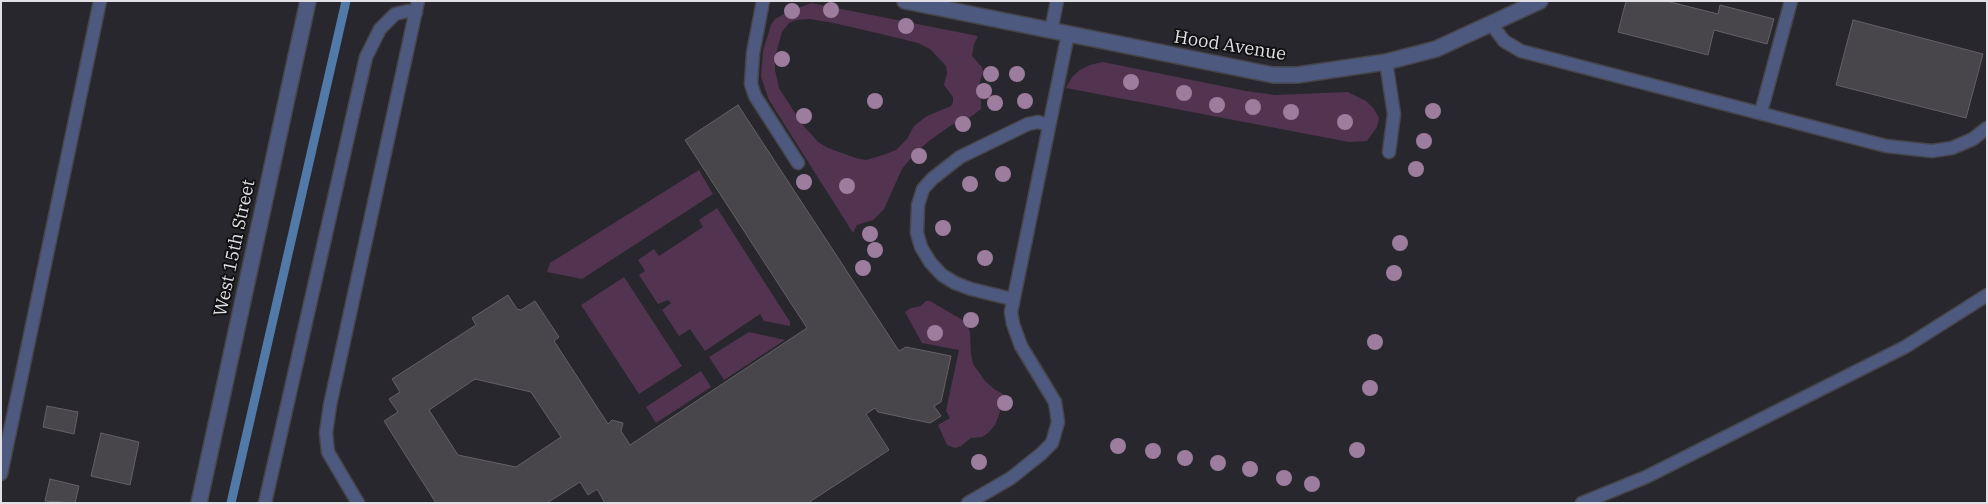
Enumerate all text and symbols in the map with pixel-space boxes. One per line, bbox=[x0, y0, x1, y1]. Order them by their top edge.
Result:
street label: Hood Avenue bbox=[1172, 26, 1288, 66]
street label: West 15th Street bbox=[210, 178, 260, 318]

